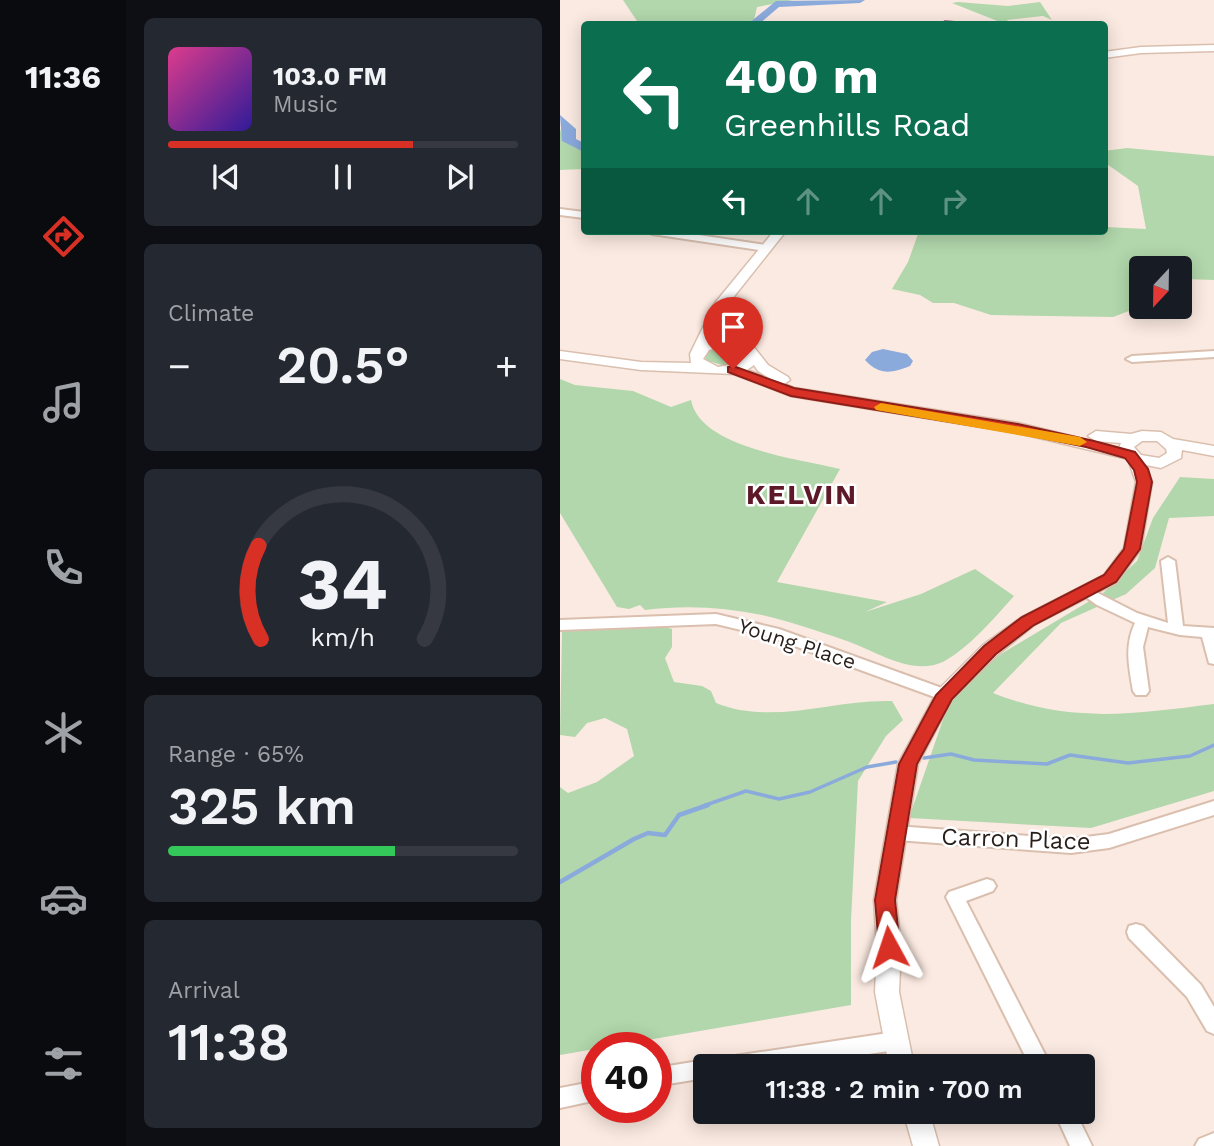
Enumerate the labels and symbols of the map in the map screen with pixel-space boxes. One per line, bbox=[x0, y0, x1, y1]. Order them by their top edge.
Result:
north arrow bbox=[1129, 256, 1192, 318]
pin bbox=[703, 297, 763, 369]
district label: KELVIN bbox=[746, 478, 858, 511]
street label: Young Place bbox=[735, 613, 859, 674]
street label: Carron Place bbox=[941, 822, 1091, 856]
position arrow bbox=[852, 910, 926, 984]
speed limit sign: 40 bbox=[581, 1032, 672, 1123]

